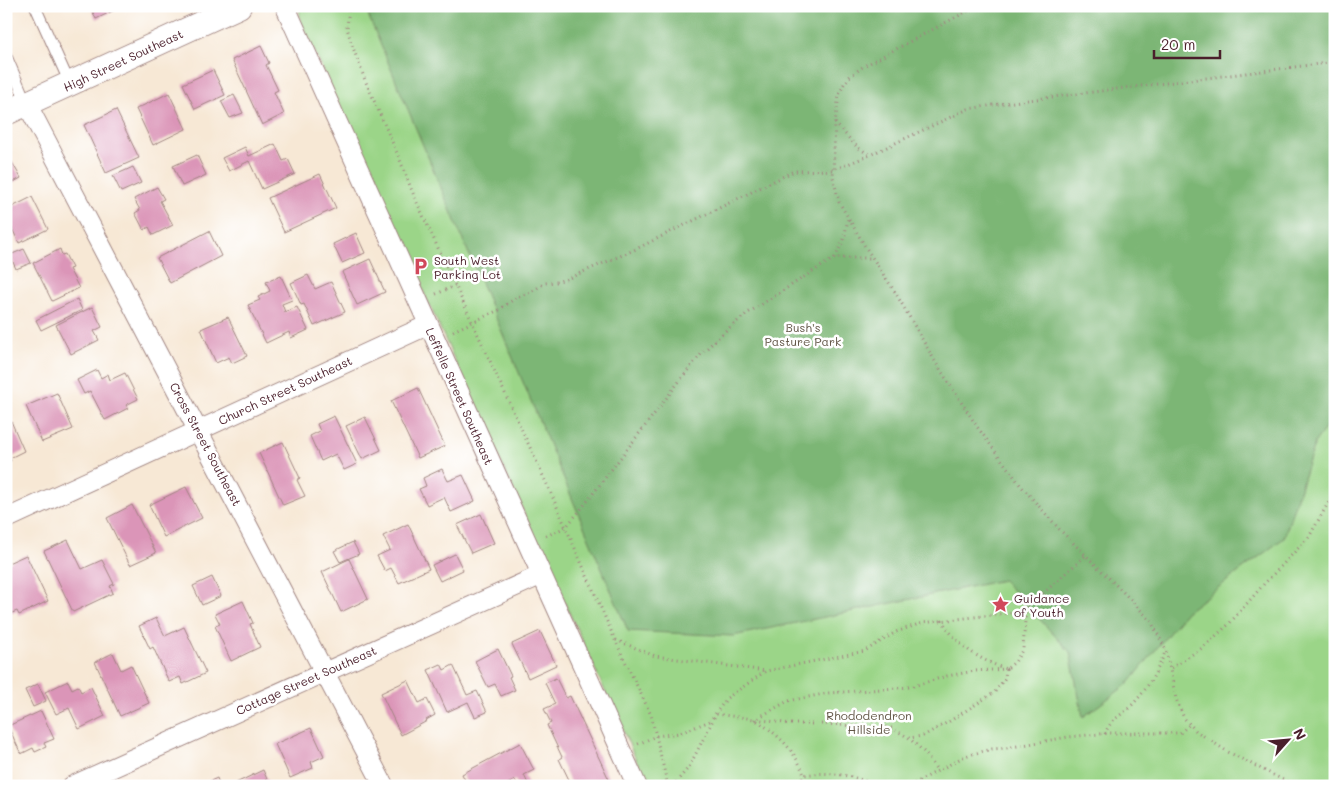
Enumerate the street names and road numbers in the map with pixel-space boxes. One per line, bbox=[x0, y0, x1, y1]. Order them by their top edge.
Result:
street label: High Street Southeast bbox=[61, 25, 185, 95]
street label: Leffelle Street Southeast bbox=[423, 325, 497, 467]
street label: Church Street Southeast bbox=[215, 352, 355, 428]
street label: Cross Street Southeast bbox=[167, 379, 245, 509]
street label: Cottage Street Southeast bbox=[233, 642, 379, 718]

